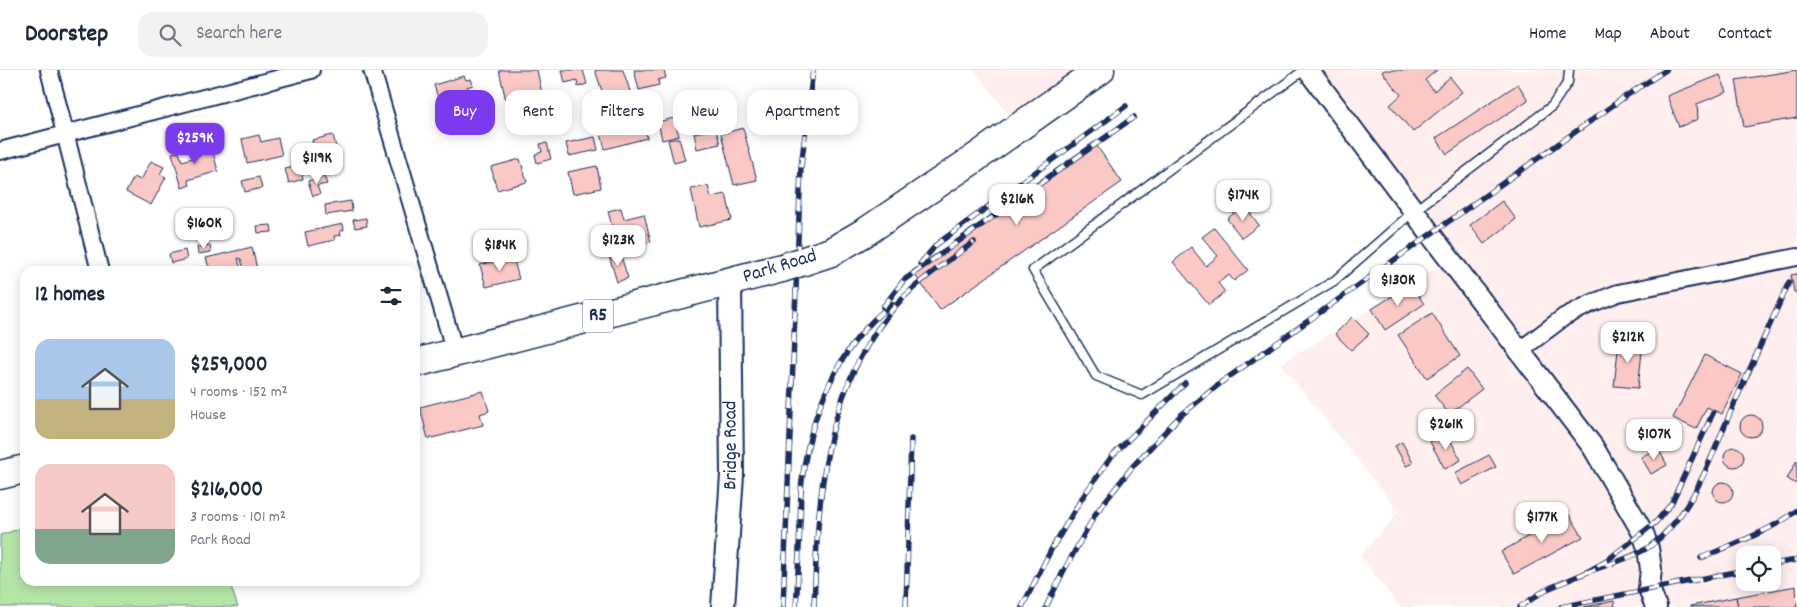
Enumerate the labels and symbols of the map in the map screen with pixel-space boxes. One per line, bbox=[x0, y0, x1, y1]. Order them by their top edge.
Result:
pin: $259K bbox=[160, 122, 230, 165]
pin: $119K bbox=[282, 142, 352, 185]
pin: $174K bbox=[1208, 180, 1278, 222]
pin: $216K bbox=[982, 184, 1052, 226]
pin: $160K bbox=[169, 208, 239, 250]
pin: $123K bbox=[583, 224, 653, 267]
pin: $184K bbox=[465, 230, 535, 272]
street label: Park Road bbox=[740, 242, 820, 292]
pin: $130K bbox=[1363, 264, 1433, 307]
road number: R5 bbox=[583, 300, 613, 332]
pin: $212K bbox=[1593, 322, 1663, 364]
street label: Bridge Road bbox=[717, 400, 746, 491]
pin: $261K bbox=[1411, 408, 1481, 451]
pin: $107K bbox=[1619, 418, 1689, 461]
pin: $177K bbox=[1507, 502, 1577, 544]

